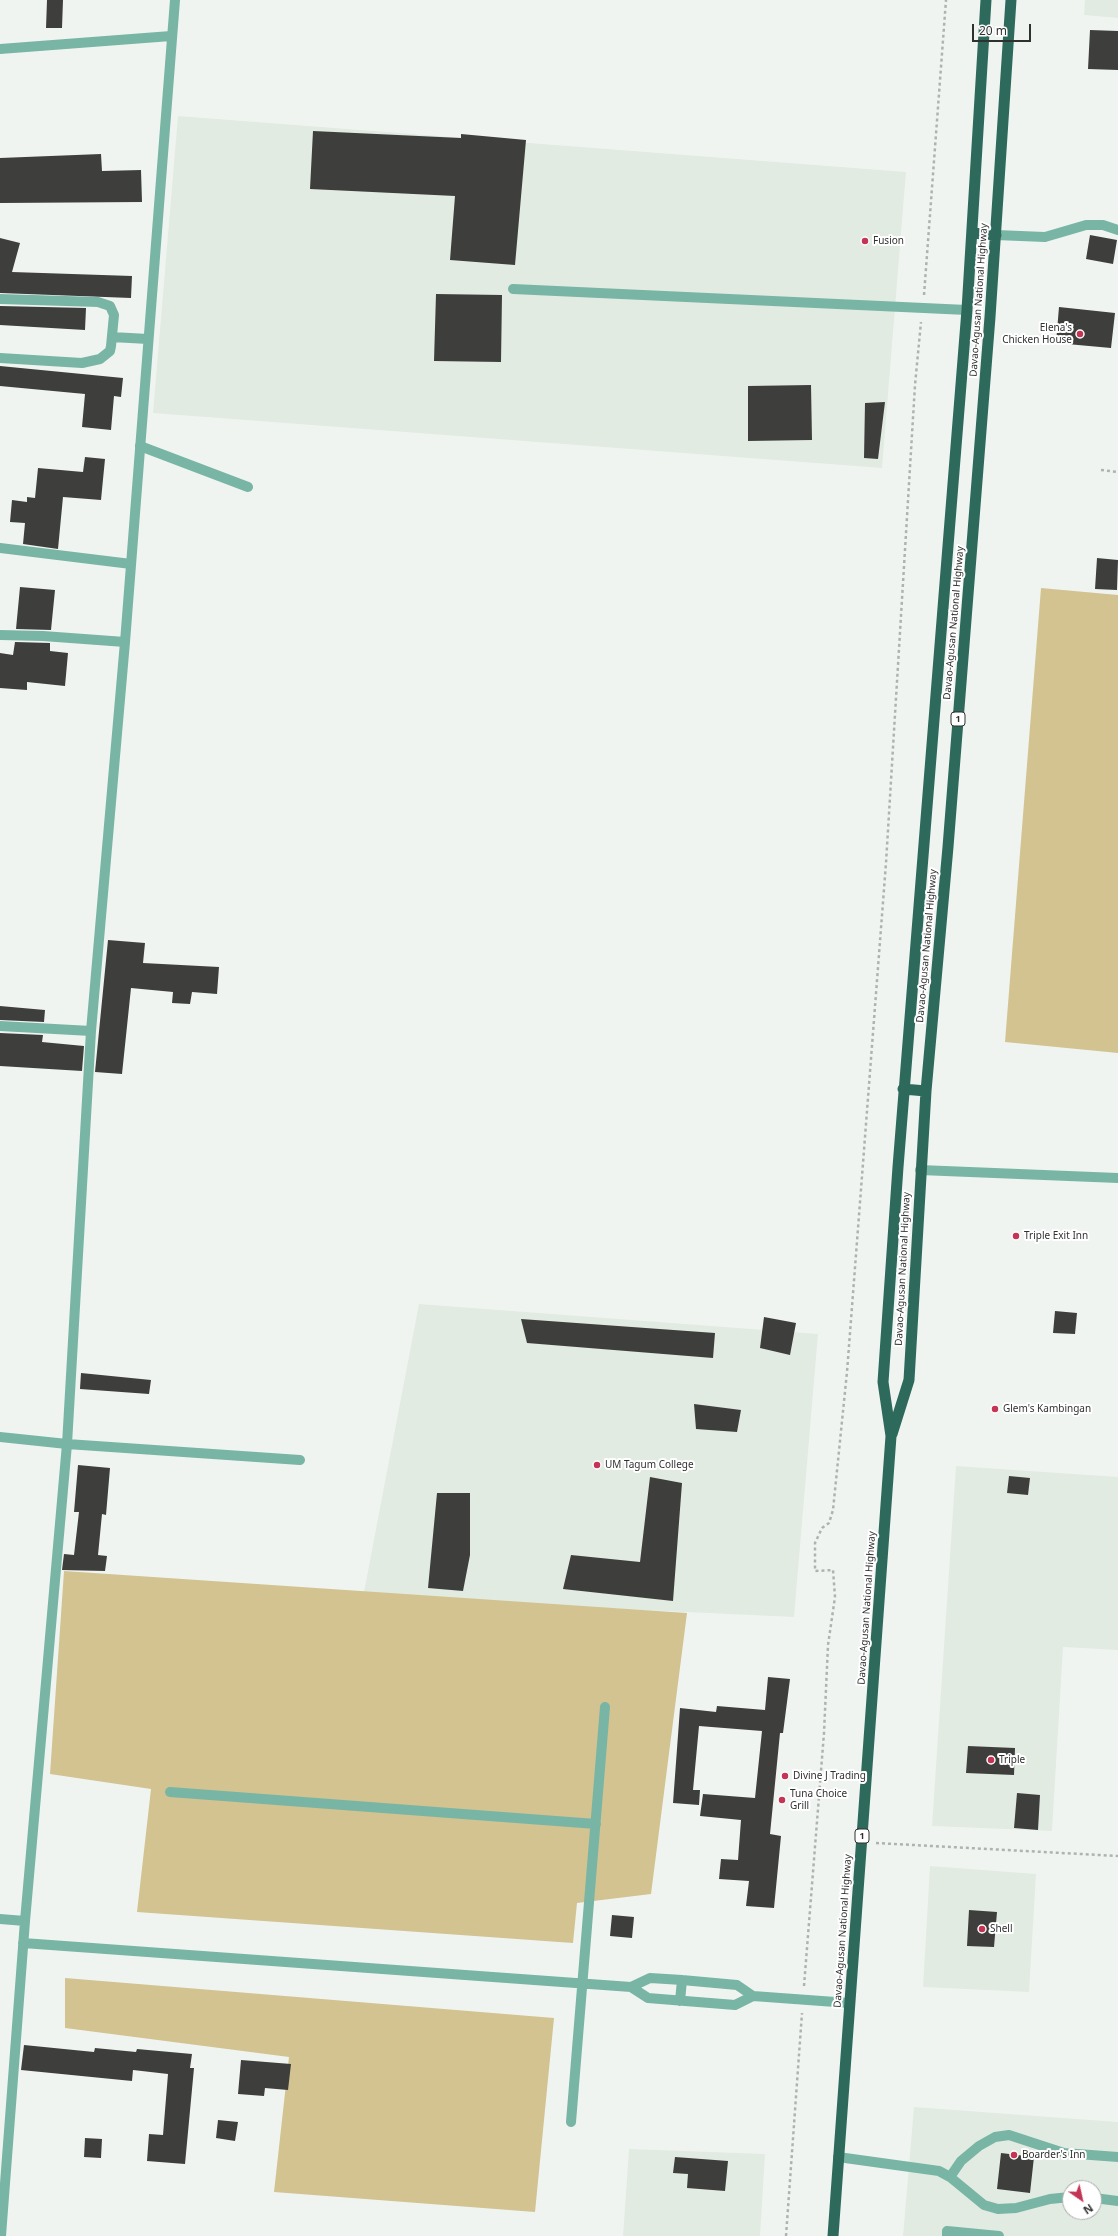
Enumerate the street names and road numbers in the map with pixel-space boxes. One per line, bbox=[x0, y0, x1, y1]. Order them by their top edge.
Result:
street label: Davao-Agusan National Highway bbox=[968, 223, 990, 377]
street label: Davao-Agusan National Highway bbox=[941, 546, 967, 700]
road number: 1 bbox=[951, 712, 965, 726]
street label: Davao-Agusan National Highway bbox=[914, 869, 940, 1023]
street label: Davao-Agusan National Highway bbox=[893, 1192, 913, 1346]
street label: Davao-Agusan National Highway bbox=[856, 1531, 878, 1685]
road number: 1 bbox=[855, 1829, 869, 1843]
street label: Davao-Agusan National Highway bbox=[832, 1854, 854, 2008]

